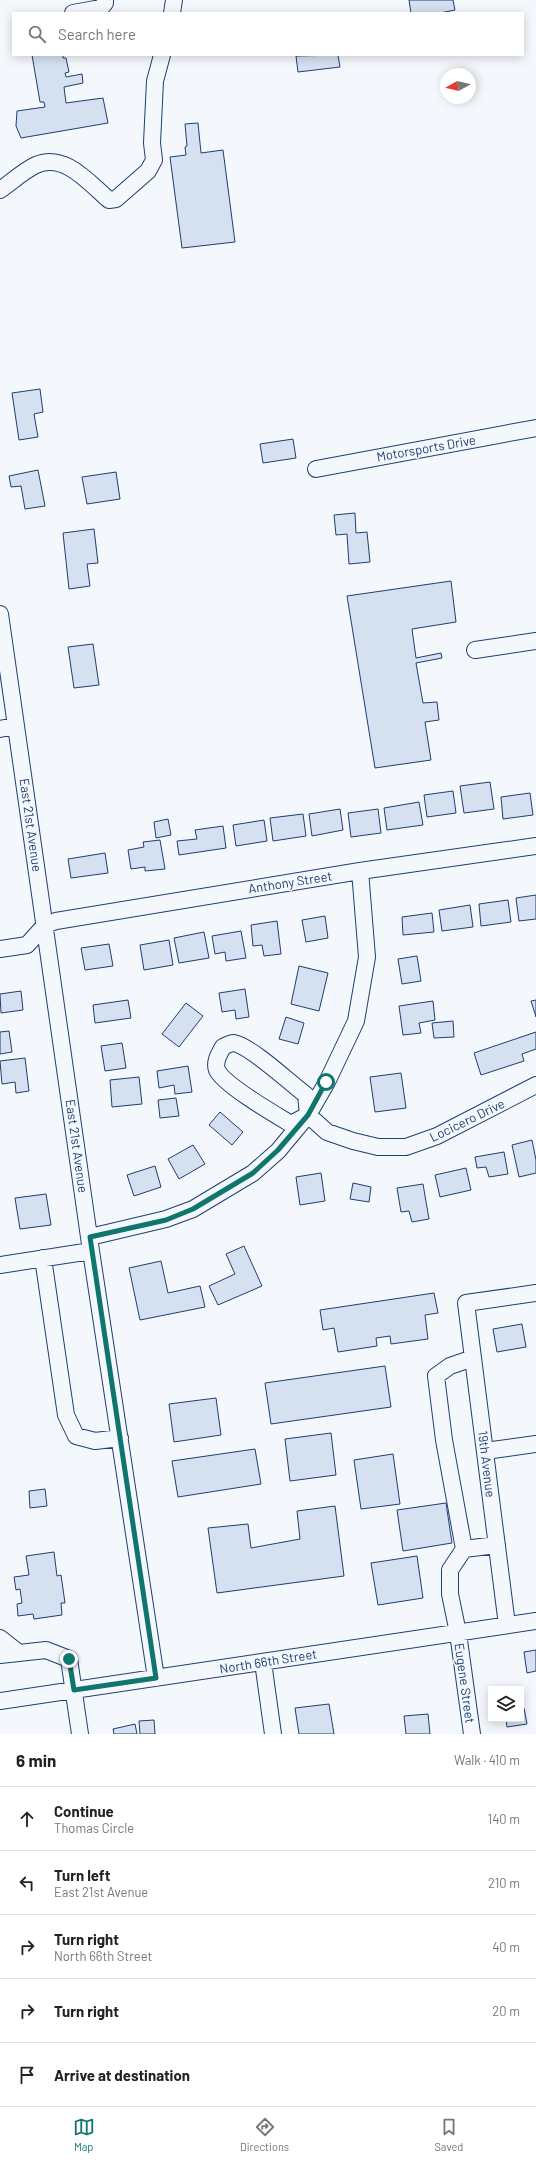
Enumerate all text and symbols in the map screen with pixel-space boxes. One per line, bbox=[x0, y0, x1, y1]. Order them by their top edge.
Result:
search box bbox=[12, 12, 524, 56]
icon: search bbox=[26, 23, 48, 45]
text: Search here bbox=[58, 25, 136, 43]
north arrow bbox=[440, 68, 476, 104]
street label: Motorsports Drive bbox=[375, 431, 477, 465]
street label: East 21st Avenue bbox=[17, 777, 45, 873]
street label: Anthony Street bbox=[247, 867, 333, 897]
route start bbox=[317, 1073, 335, 1091]
street label: Locicero Drive bbox=[427, 1095, 507, 1145]
street label: East 21st Avenue bbox=[63, 1098, 91, 1194]
street label: 19th Avenue bbox=[475, 1430, 499, 1498]
street label: Eugene Street bbox=[451, 1642, 479, 1724]
street label: North 66th Street bbox=[218, 1645, 318, 1677]
route end bbox=[60, 1650, 78, 1668]
map controls bbox=[488, 1686, 524, 1722]
button: layers bbox=[488, 1686, 524, 1722]
text: 6 min bbox=[16, 1750, 56, 1770]
text: Walk · 410 m bbox=[454, 1752, 520, 1768]
text: Continue bbox=[54, 1802, 114, 1820]
icon: ahead bbox=[16, 1808, 38, 1830]
text: 140 m bbox=[488, 1811, 520, 1827]
text: Thomas Circle bbox=[54, 1820, 134, 1836]
text: Turn left bbox=[54, 1866, 110, 1884]
icon: left bbox=[16, 1872, 38, 1894]
text: 210 m bbox=[488, 1875, 520, 1891]
text: East 21st Avenue bbox=[54, 1884, 148, 1900]
text: Turn right bbox=[54, 1930, 119, 1948]
icon: right bbox=[16, 1936, 38, 1958]
text: 40 m bbox=[492, 1939, 520, 1955]
text: North 66th Street bbox=[54, 1948, 152, 1964]
icon: right bbox=[16, 2000, 38, 2022]
text: Turn right bbox=[54, 2002, 119, 2020]
text: 20 m bbox=[492, 2003, 520, 2019]
icon: arrive bbox=[16, 2064, 38, 2086]
text: Arrive at destination bbox=[54, 2066, 190, 2084]
tab: Map bbox=[73, 2116, 95, 2153]
tab: Directions bbox=[240, 2116, 289, 2153]
tab: Saved bbox=[434, 2116, 463, 2153]

